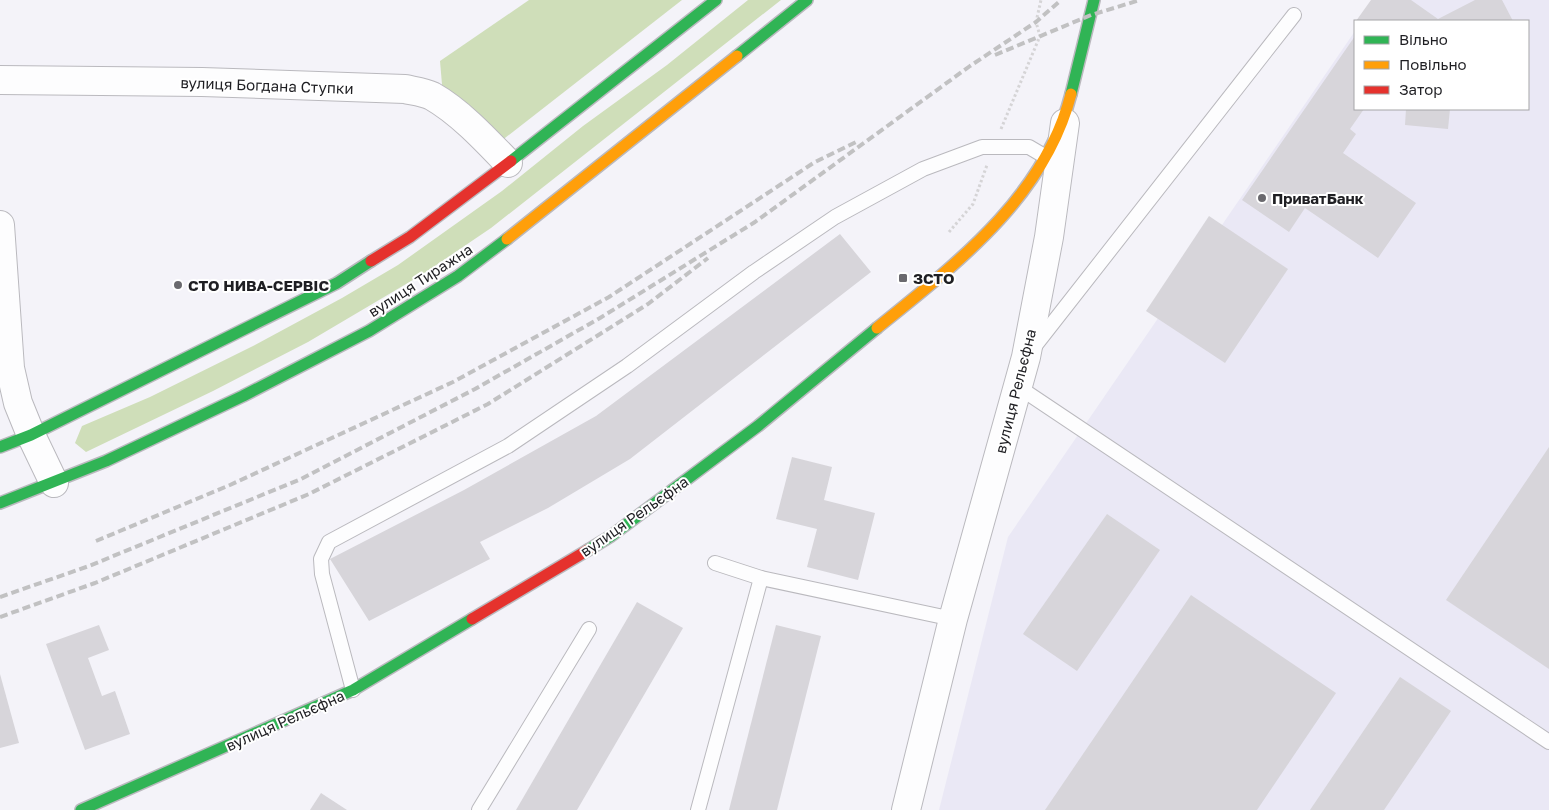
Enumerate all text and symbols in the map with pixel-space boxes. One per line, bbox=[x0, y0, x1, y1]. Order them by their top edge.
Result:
legend bbox=[1354, 20, 1529, 110]
text: Вільно bbox=[1399, 30, 1448, 48]
text: Повільно bbox=[1399, 55, 1467, 73]
street label: вулиця Богдана Ступки bbox=[180, 73, 354, 97]
text: Затор bbox=[1399, 80, 1442, 98]
place label: ПриватБанк bbox=[1272, 189, 1364, 207]
marker: ПриватБанк bbox=[1256, 192, 1268, 204]
street label: вулиця Тиражна bbox=[365, 240, 475, 320]
place label: ЗСТО bbox=[913, 269, 955, 287]
marker: ЗСТО bbox=[897, 272, 909, 284]
place label: СТО НИВА-СЕРВІС bbox=[188, 276, 329, 294]
marker: СТО НИВА-СЕРВІС bbox=[172, 279, 184, 291]
street label: вулиця Рельєфна bbox=[991, 327, 1039, 455]
street label: вулиця Рельєфна bbox=[576, 472, 692, 560]
street label: вулиця Рельєфна bbox=[223, 686, 347, 754]

